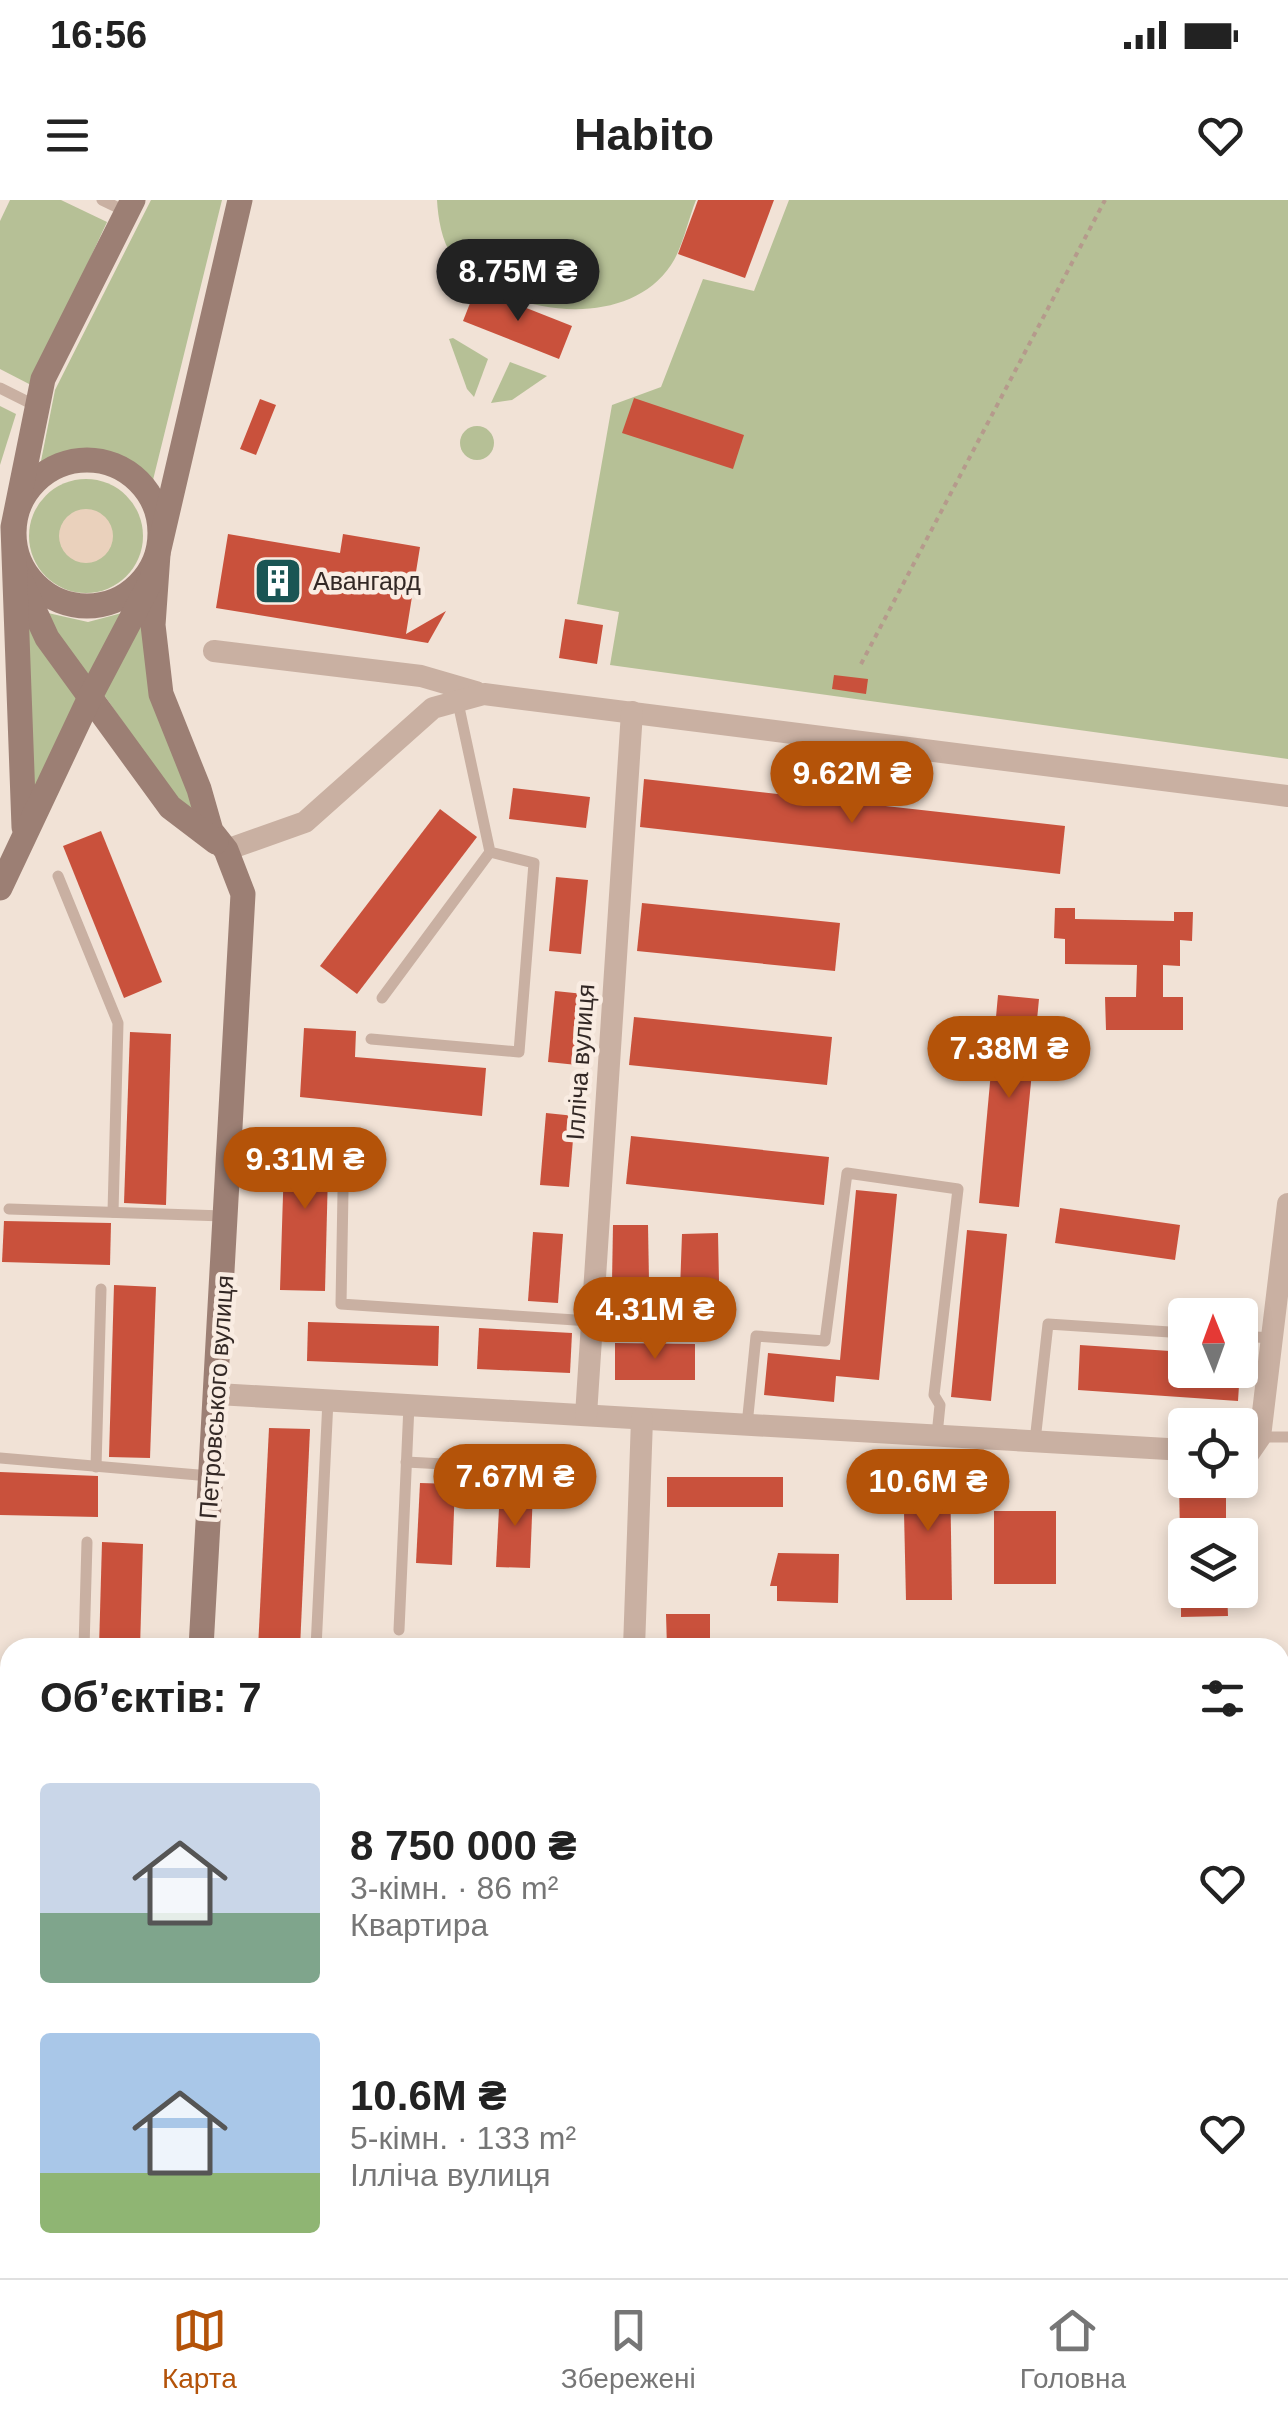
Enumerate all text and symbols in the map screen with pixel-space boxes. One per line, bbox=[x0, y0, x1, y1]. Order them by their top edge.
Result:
text: 16:56 bbox=[50, 14, 147, 56]
icon: menu bbox=[40, 108, 95, 163]
icon: heart bbox=[1193, 108, 1248, 163]
text: Habito bbox=[574, 109, 714, 160]
pin: 8.75M ₴ bbox=[426, 239, 610, 324]
text: 8.75M ₴ bbox=[458, 253, 578, 289]
building icon: Авангард bbox=[252, 555, 304, 607]
place label: Авангард bbox=[313, 567, 421, 595]
pin: 9.62M ₴ bbox=[760, 741, 944, 826]
text: 9.62M ₴ bbox=[792, 755, 912, 791]
street label: Ілліча вулиця bbox=[561, 983, 599, 1141]
pin: 7.38M ₴ bbox=[917, 1016, 1101, 1101]
text: 7.38M ₴ bbox=[949, 1030, 1069, 1066]
pin: 9.31M ₴ bbox=[213, 1127, 397, 1212]
text: 9.31M ₴ bbox=[245, 1141, 365, 1177]
street label: Петровського вулиця bbox=[194, 1274, 238, 1520]
pin: 4.31M ₴ bbox=[563, 1277, 747, 1362]
text: 4.31M ₴ bbox=[595, 1291, 715, 1327]
north arrow bbox=[1168, 1298, 1258, 1388]
map controls bbox=[1168, 1298, 1258, 1608]
button: locate bbox=[1168, 1408, 1258, 1498]
pin: 7.67M ₴ bbox=[423, 1444, 607, 1529]
pin: 10.6M ₴ bbox=[836, 1449, 1020, 1534]
text: 7.67M ₴ bbox=[455, 1458, 575, 1494]
text: 10.6M ₴ bbox=[868, 1463, 988, 1499]
button: layers bbox=[1168, 1518, 1258, 1608]
icon: filters bbox=[1195, 1671, 1250, 1726]
text: Об’єктів: 7 bbox=[40, 1674, 262, 1721]
text: 8 750 000 ₴ bbox=[350, 1822, 577, 1869]
icon: home bbox=[120, 1823, 240, 1943]
icon: heart bbox=[1195, 1856, 1250, 1911]
text: 3-кімн. · 86 m² bbox=[350, 1870, 558, 1906]
text: Квартира bbox=[350, 1907, 488, 1943]
text: 10.6M ₴ bbox=[350, 2072, 506, 2119]
icon: home bbox=[120, 2073, 240, 2193]
icon: heart bbox=[1195, 2106, 1250, 2161]
text: 5-кімн. · 133 m² bbox=[350, 2120, 576, 2156]
text: Ілліча вулиця bbox=[350, 2157, 551, 2193]
tab: Карта bbox=[162, 2303, 237, 2395]
tab: Збережені bbox=[561, 2303, 696, 2395]
tab: Головна bbox=[1020, 2303, 1126, 2395]

